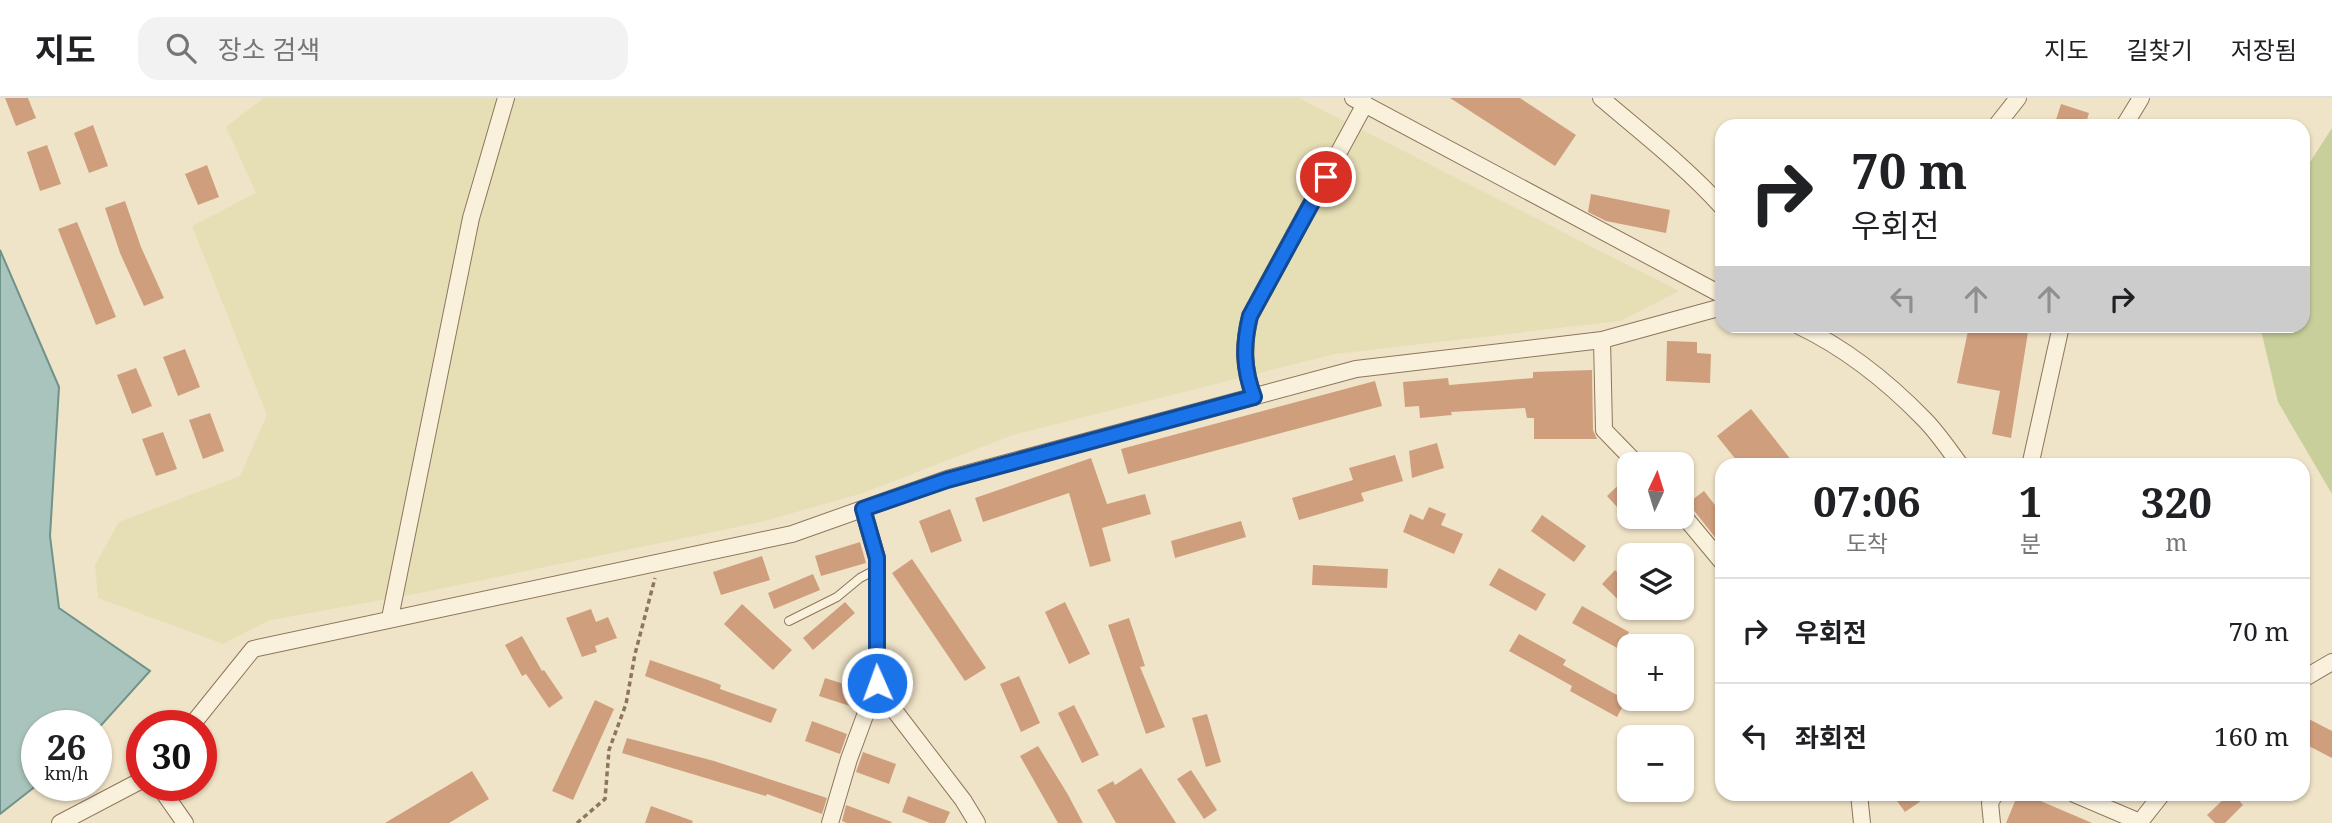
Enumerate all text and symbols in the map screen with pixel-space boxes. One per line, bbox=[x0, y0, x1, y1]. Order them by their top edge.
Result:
search box bbox=[138, 17, 628, 80]
text: 지도 bbox=[35, 27, 96, 72]
icon: search bbox=[162, 29, 200, 67]
text: 장소 검색 bbox=[218, 31, 320, 67]
text: 지도 bbox=[2044, 33, 2089, 66]
text: 길찾기 bbox=[2127, 33, 2193, 66]
text: 저장됨 bbox=[2231, 33, 2297, 66]
text: 70 m bbox=[1851, 137, 1967, 203]
pin bbox=[1296, 147, 1356, 207]
icon: right bbox=[1736, 147, 1827, 238]
icon: arrive bbox=[1307, 158, 1345, 196]
text: 우회전 bbox=[1851, 203, 1939, 246]
icon: left bbox=[1884, 280, 1922, 318]
icon: ahead bbox=[1957, 280, 1995, 318]
icon: ahead bbox=[2030, 280, 2068, 318]
icon: right bbox=[2103, 280, 2141, 318]
north arrow bbox=[1617, 452, 1694, 528]
map controls bbox=[1617, 452, 1694, 802]
text: 07:06 bbox=[1813, 472, 1921, 529]
text: 1 bbox=[2019, 472, 2043, 529]
text: 320 bbox=[2141, 473, 2212, 530]
text: m bbox=[2165, 526, 2187, 558]
text: 도착 bbox=[1846, 527, 1888, 559]
text: 분 bbox=[2020, 527, 2041, 559]
button: layers bbox=[1617, 543, 1694, 620]
icon: right bbox=[1736, 612, 1774, 650]
text: 70 m bbox=[2229, 613, 2289, 649]
text: 우회전 bbox=[1795, 614, 1867, 650]
button: + bbox=[1617, 634, 1694, 711]
position arrow bbox=[840, 646, 914, 720]
speed limit sign: 30 bbox=[126, 710, 217, 801]
icon: left bbox=[1736, 717, 1774, 755]
text: 160 m bbox=[2214, 718, 2289, 754]
text: 좌회전 bbox=[1795, 719, 1867, 755]
text: 26 bbox=[47, 723, 86, 770]
button: − bbox=[1617, 725, 1694, 802]
text: km/h bbox=[44, 761, 89, 785]

